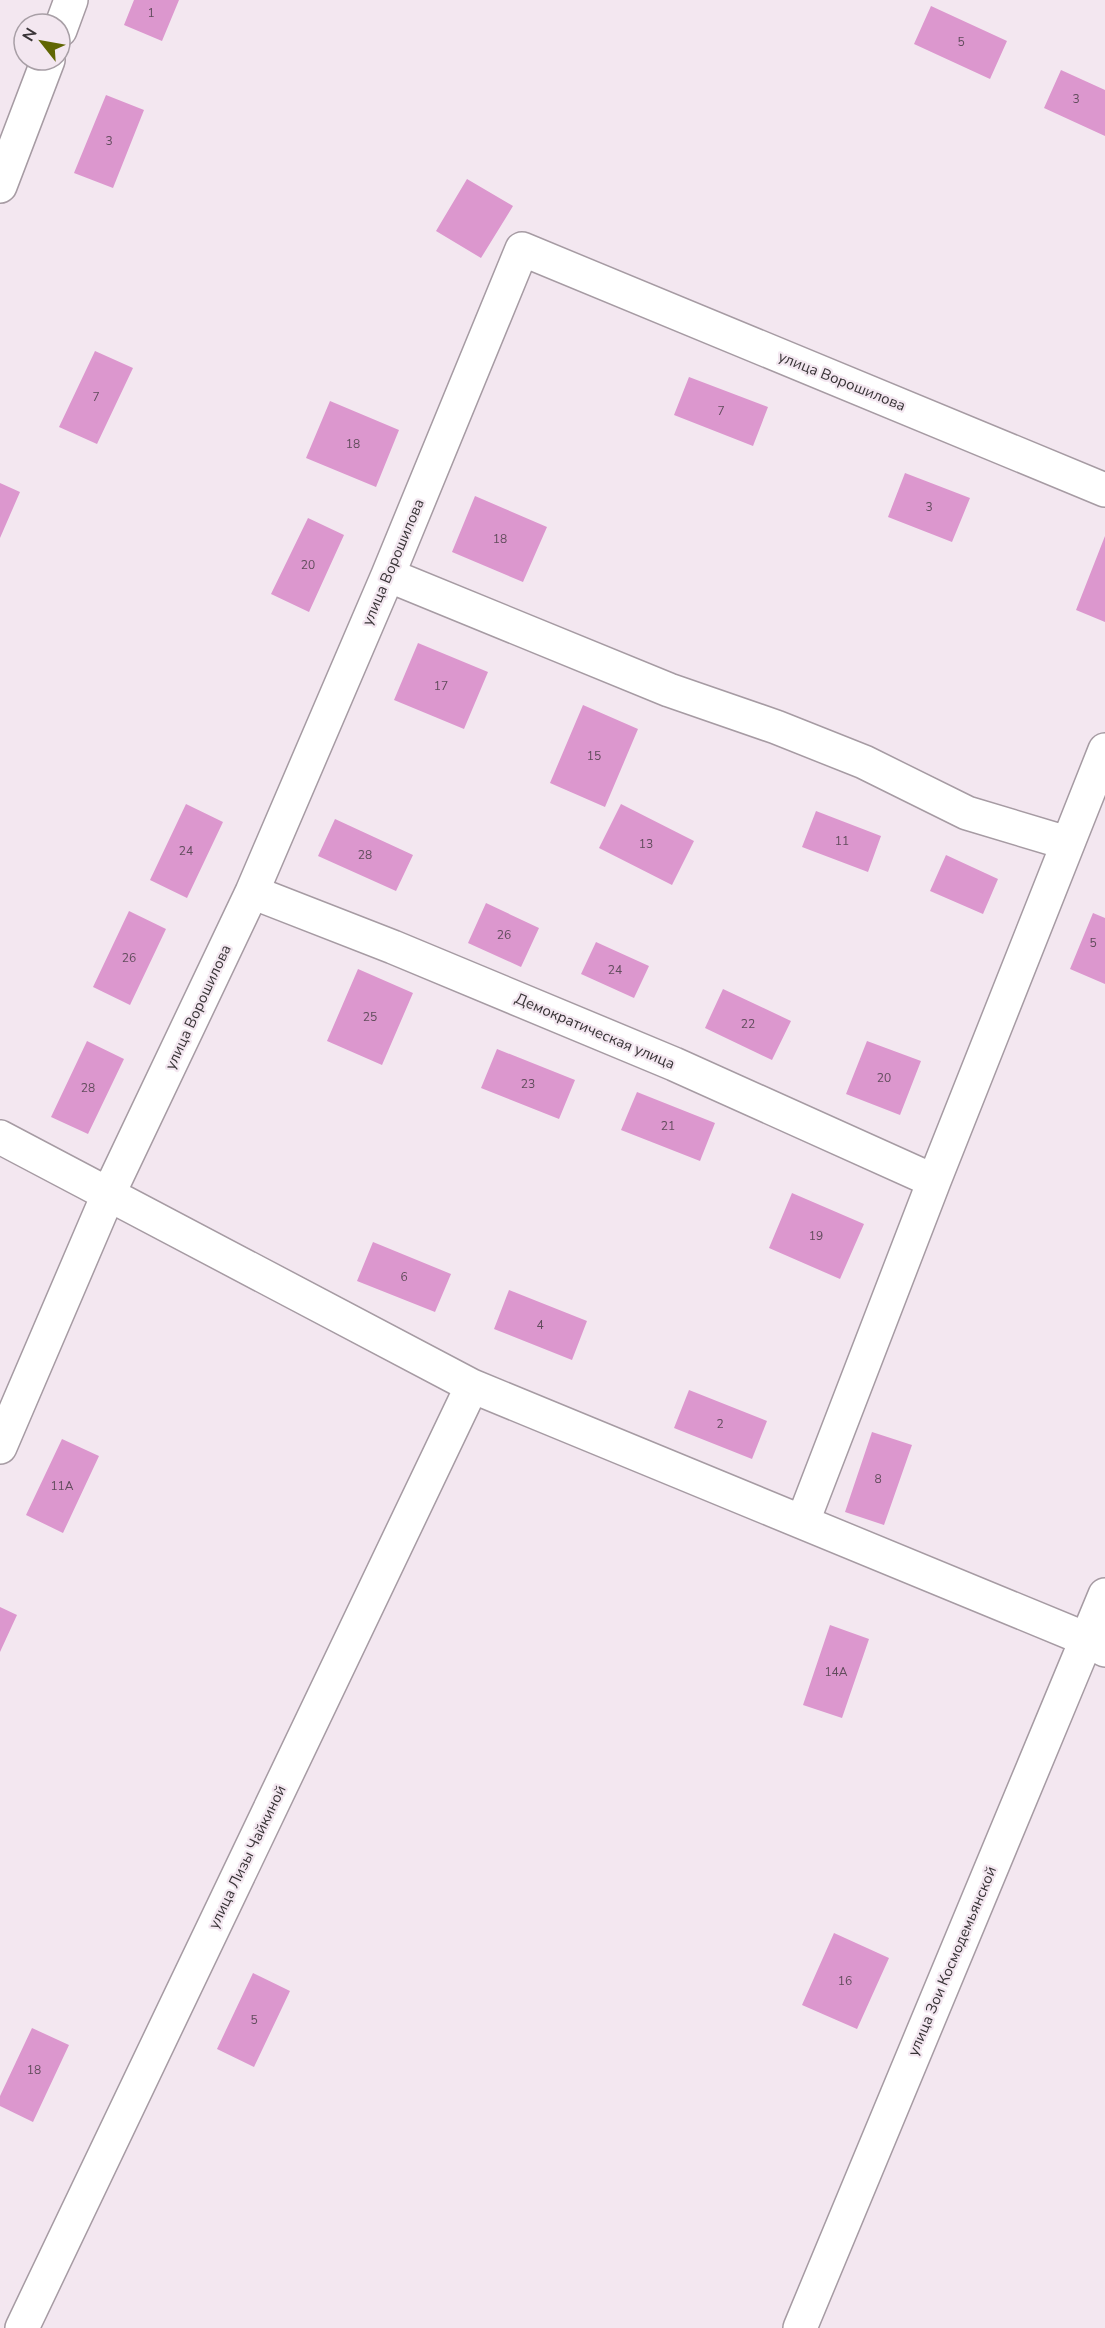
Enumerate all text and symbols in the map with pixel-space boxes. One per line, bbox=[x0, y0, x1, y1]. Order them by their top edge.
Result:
house number: 1 bbox=[147, 5, 155, 21]
north arrow bbox=[12, 12, 72, 72]
text: N bbox=[17, 24, 43, 46]
house number: 5 bbox=[957, 34, 965, 50]
house number: 3 bbox=[1072, 91, 1080, 107]
house number: 3 bbox=[105, 133, 113, 149]
street label: улица Ворошилова bbox=[775, 346, 909, 416]
house number: 7 bbox=[92, 389, 100, 405]
house number: 7 bbox=[717, 403, 725, 419]
house number: 18 bbox=[346, 436, 360, 452]
street label: улица Ворошилова bbox=[357, 496, 429, 628]
house number: 3 bbox=[925, 499, 933, 515]
house number: 18 bbox=[493, 531, 507, 547]
house number: 20 bbox=[301, 557, 315, 573]
house number: 17 bbox=[434, 678, 448, 694]
house number: 15 bbox=[587, 748, 601, 764]
house number: 11 bbox=[835, 833, 849, 849]
house number: 13 bbox=[639, 836, 653, 852]
house number: 24 bbox=[179, 843, 193, 859]
house number: 28 bbox=[358, 847, 372, 863]
house number: 26 bbox=[497, 927, 511, 943]
house number: 5 bbox=[1089, 935, 1097, 951]
street label: улица Ворошилова bbox=[160, 941, 236, 1073]
house number: 26 bbox=[122, 950, 136, 966]
house number: 24 bbox=[608, 962, 622, 978]
street label: Демократическая улица bbox=[512, 988, 678, 1074]
house number: 25 bbox=[363, 1009, 377, 1025]
house number: 22 bbox=[741, 1016, 755, 1032]
house number: 20 bbox=[877, 1070, 891, 1086]
house number: 23 bbox=[521, 1076, 535, 1092]
house number: 28 bbox=[81, 1080, 95, 1096]
house number: 21 bbox=[661, 1118, 675, 1134]
house number: 19 bbox=[809, 1228, 823, 1244]
house number: 6 bbox=[400, 1269, 408, 1285]
house number: 4 bbox=[536, 1317, 544, 1333]
house number: 2 bbox=[716, 1416, 724, 1432]
house number: 8 bbox=[874, 1471, 882, 1487]
house number: 11А bbox=[50, 1478, 74, 1494]
house number: 14А bbox=[824, 1664, 848, 1680]
street label: улица Лизы Чайкиной bbox=[203, 1782, 291, 1932]
street label: улица Зои Космодемьянской bbox=[903, 1863, 1001, 2059]
house number: 16 bbox=[838, 1973, 852, 1989]
house number: 5 bbox=[250, 2012, 258, 2028]
house number: 18 bbox=[27, 2062, 41, 2078]

